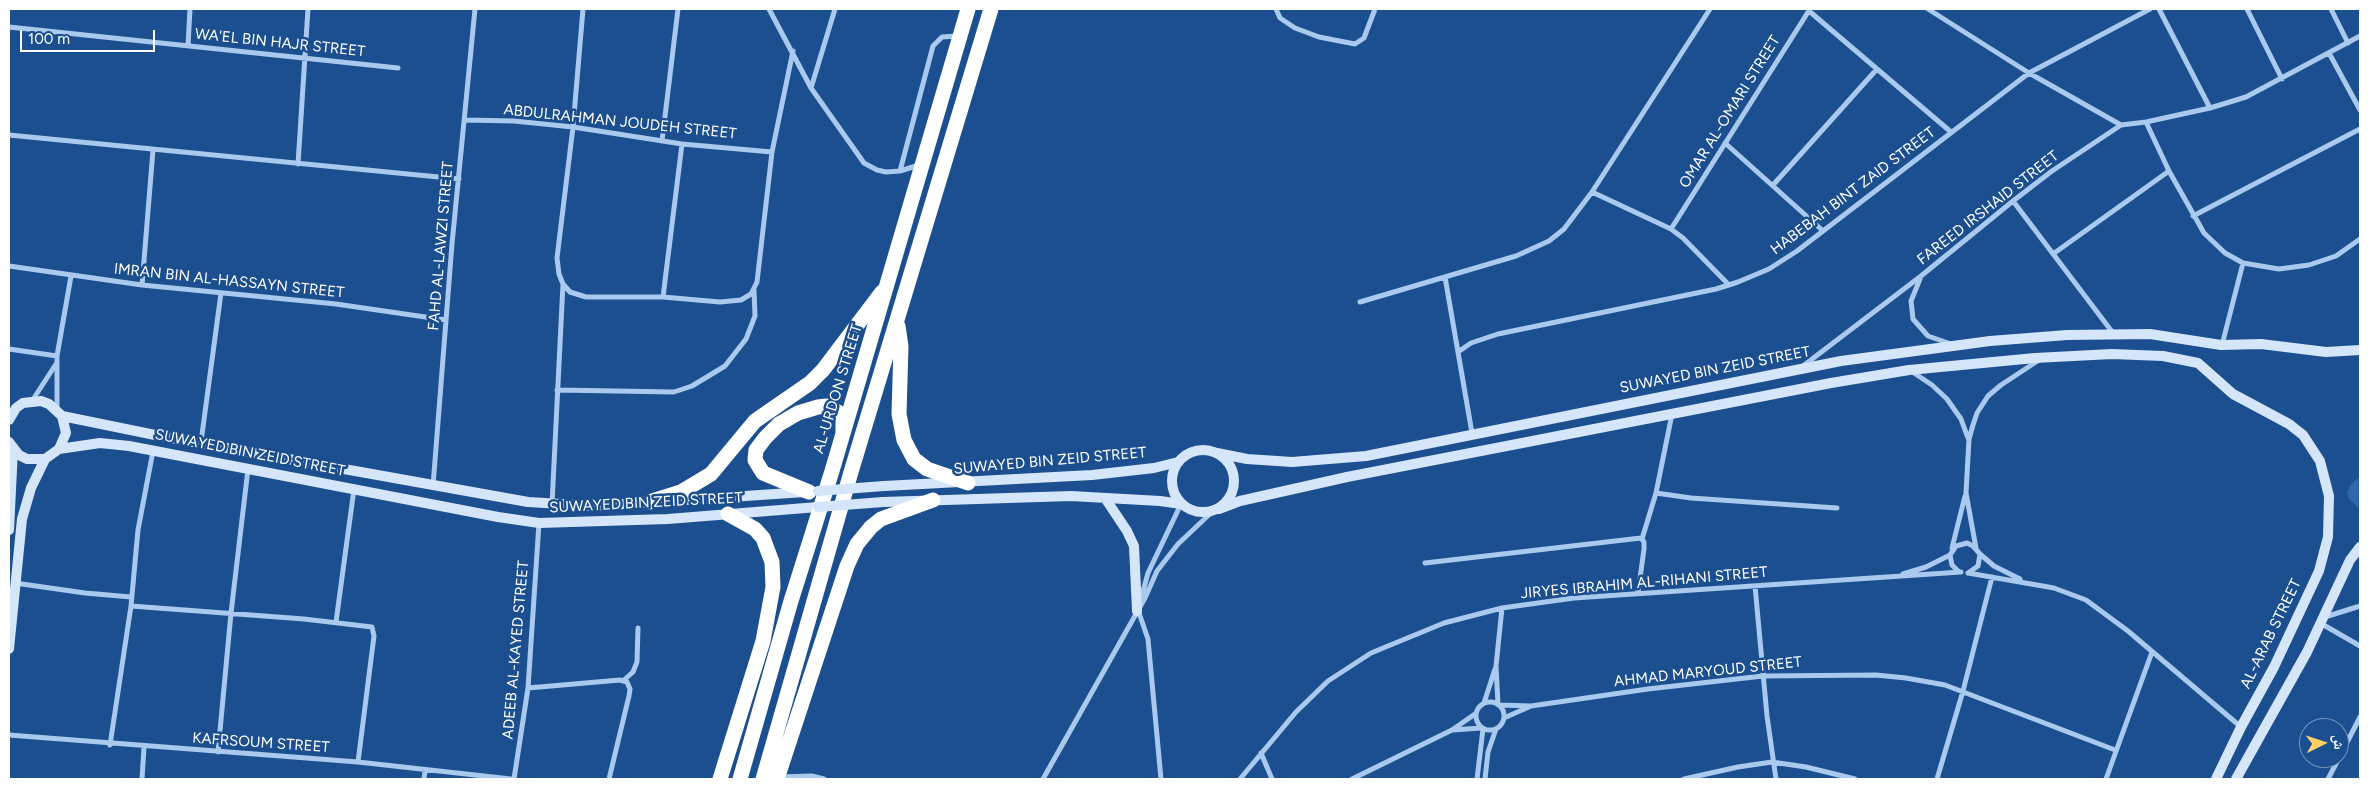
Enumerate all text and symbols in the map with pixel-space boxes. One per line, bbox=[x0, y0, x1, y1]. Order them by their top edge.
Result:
scale bar bbox=[22, 20, 158, 52]
street label: WA'EL BIN HAJR STREET bbox=[194, 25, 366, 61]
text: 100 m bbox=[28, 30, 70, 48]
street label: OMAR AL-OMARI STREET bbox=[1676, 32, 1784, 192]
street label: ABDULRAHMAN JOUDEH STREET bbox=[503, 101, 737, 143]
street label: HABEBAH BINT ZAID STREET bbox=[1767, 123, 1939, 259]
street label: FAREED IRSHAID STREET bbox=[1914, 147, 2062, 269]
street label: FAHD AL-LAWZI STREET bbox=[425, 161, 457, 331]
street label: IMRAN BIN AL-HASSAYN STREET bbox=[113, 260, 345, 302]
street label: AL-URDON STREET bbox=[810, 322, 866, 456]
street label: SUWAYED BIN ZEID STREET bbox=[1618, 343, 1812, 397]
street label: SUWAYED BIN ZEID STREET bbox=[153, 426, 347, 480]
street label: SUWAYED BIN ZEID STREET bbox=[953, 444, 1147, 478]
street label: SUWAYED BIN ZEID STREET bbox=[549, 489, 743, 517]
street label: ADEEB AL-KAYED STREET bbox=[499, 560, 533, 740]
street label: JIRYES IBRAHIM AL-RIHANI STREET bbox=[1520, 563, 1768, 603]
street label: AL-ARAB STREET bbox=[2237, 576, 2305, 692]
street label: AHMAD MARYOUD STREET bbox=[1613, 653, 1803, 691]
north arrow bbox=[2299, 718, 2349, 768]
street label: KAFRSOUM STREET bbox=[192, 729, 330, 757]
text: ش bbox=[2329, 734, 2347, 750]

